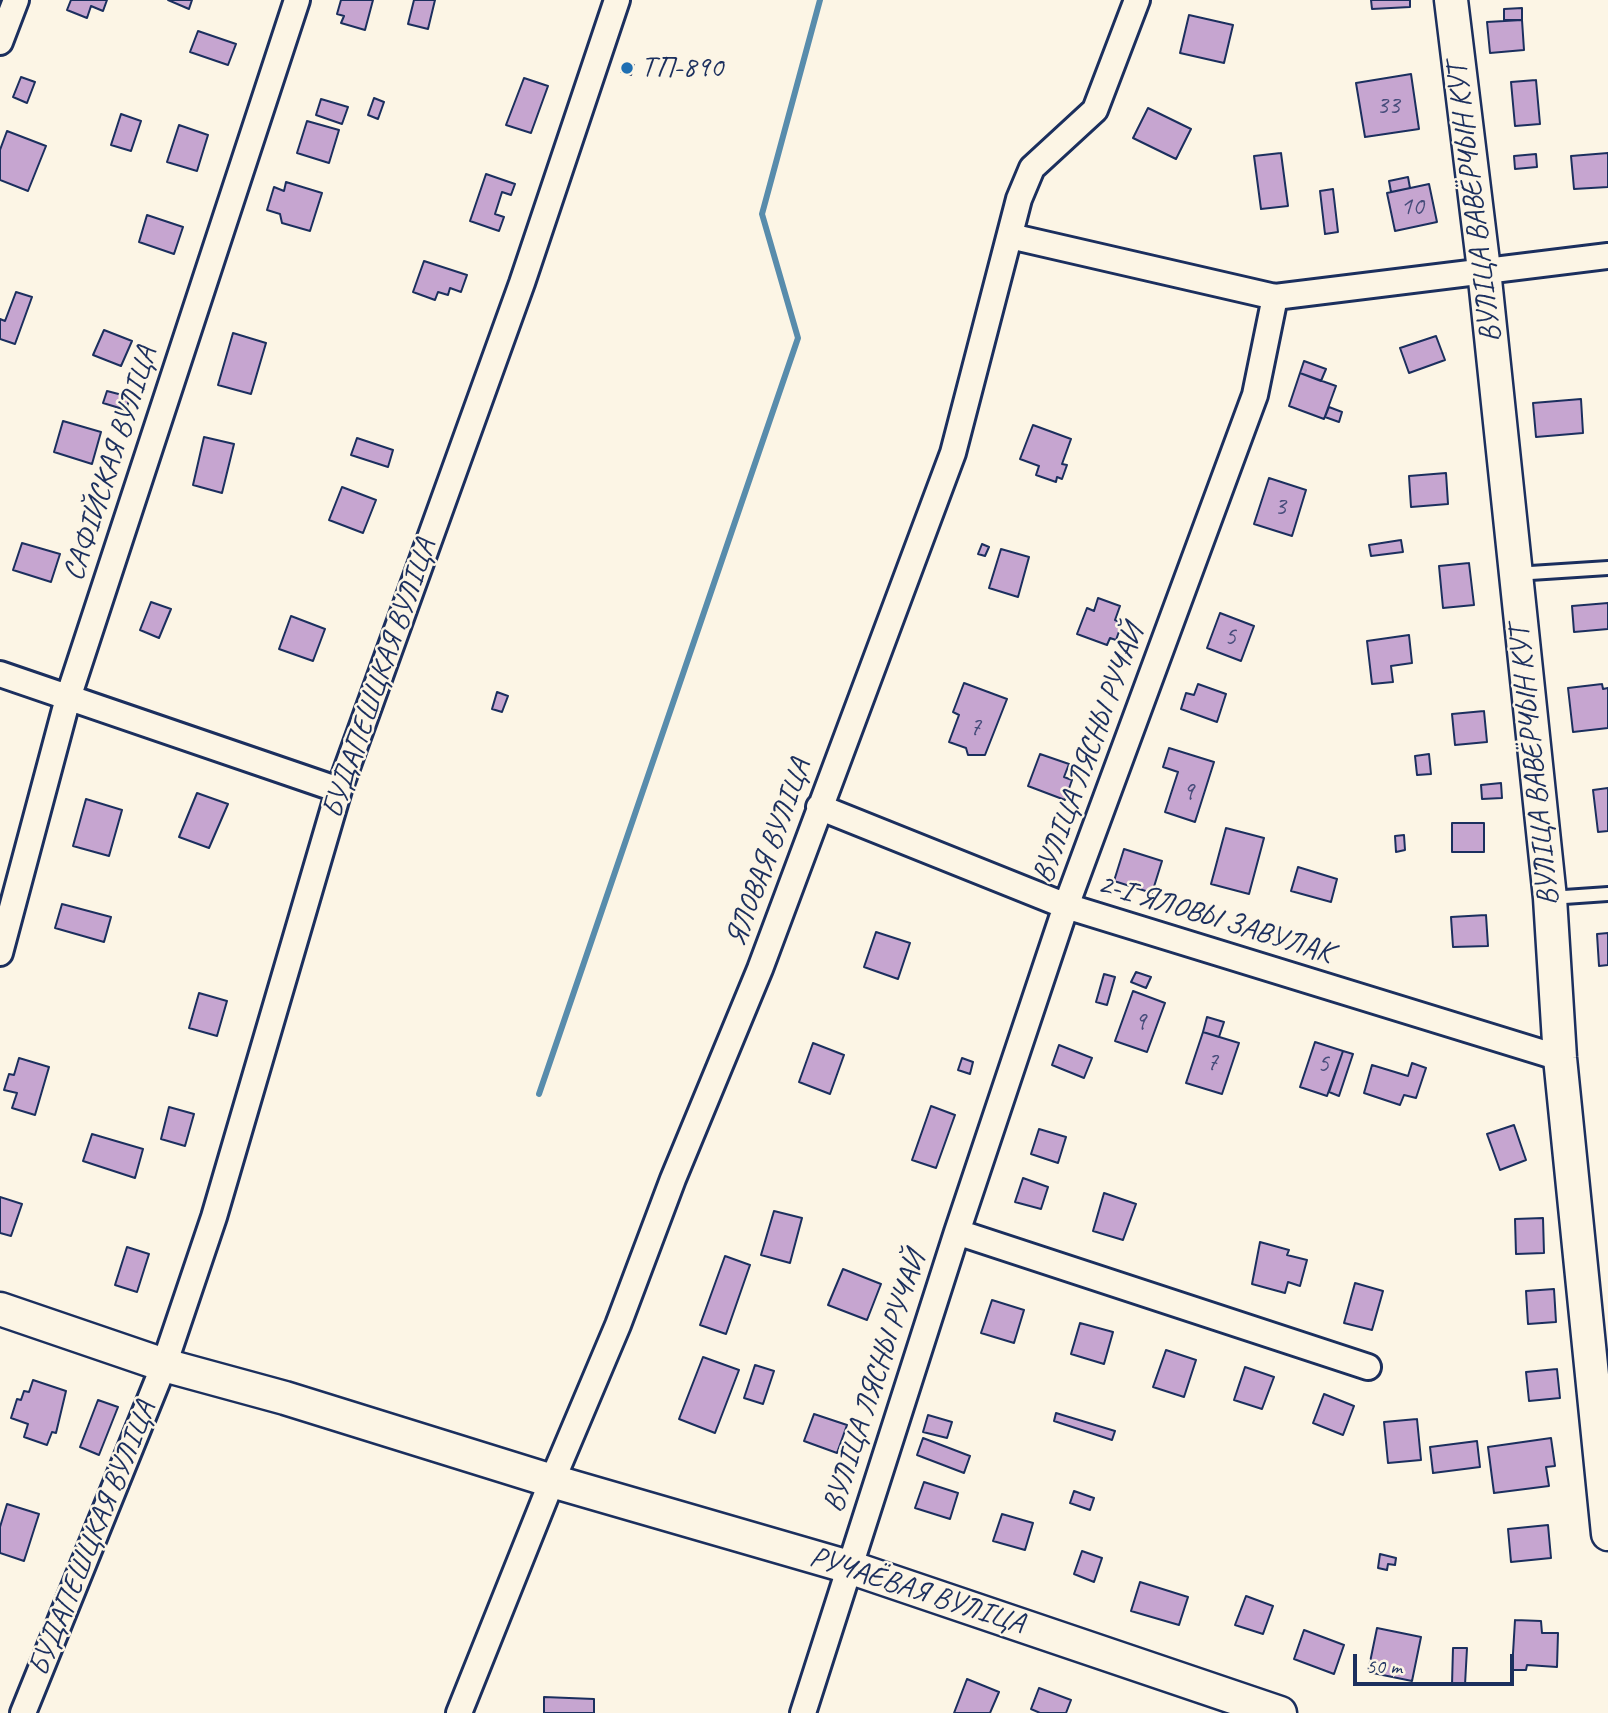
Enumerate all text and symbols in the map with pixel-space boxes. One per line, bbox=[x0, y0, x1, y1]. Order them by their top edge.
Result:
place label: ТП-890 bbox=[641, 50, 723, 86]
marker: ТП-890 bbox=[619, 60, 635, 76]
street label: ВУЛІЦА ВАВЁРЧЫН КУТ bbox=[1440, 62, 1510, 344]
house number: 33 bbox=[1376, 90, 1400, 122]
house number: 10 bbox=[1400, 191, 1424, 223]
street label: САФІЙСКАЯ ВУЛІЦА bbox=[56, 343, 166, 585]
house number: 3 bbox=[1274, 491, 1286, 523]
street label: БУДАПЕШЦКАЯ ВУЛІЦА bbox=[315, 535, 445, 823]
street label: ВУЛІЦА ЛЯСНЫ РУЧАЙ bbox=[1026, 620, 1152, 888]
house number: 5 bbox=[1224, 621, 1236, 653]
street label: ВУЛІЦА ВАВЁРЧЫН КУТ bbox=[1502, 625, 1568, 907]
house number: 7 bbox=[969, 712, 981, 744]
street label: ЯЛОВАЯ ВУЛІЦА bbox=[718, 755, 820, 951]
house number: 9 bbox=[1182, 776, 1194, 808]
street label: 2-І ЯЛОВЫ ЗАВУЛАК bbox=[1093, 866, 1337, 972]
house number: 9 bbox=[1134, 1006, 1146, 1038]
house number: 7 bbox=[1206, 1047, 1218, 1079]
house number: 5 bbox=[1317, 1048, 1329, 1080]
street label: ВУЛІЦА ЛЯСНЫ РУЧАЙ bbox=[816, 1247, 934, 1517]
street label: БУДАПЕШЦКАЯ ВУЛІЦА bbox=[22, 1397, 164, 1681]
street label: РУЧАЁВАЯ ВУЛІЦА bbox=[805, 1539, 1029, 1643]
scale bar bbox=[1356, 1640, 1517, 1684]
text: 50 m bbox=[1366, 1653, 1402, 1679]

